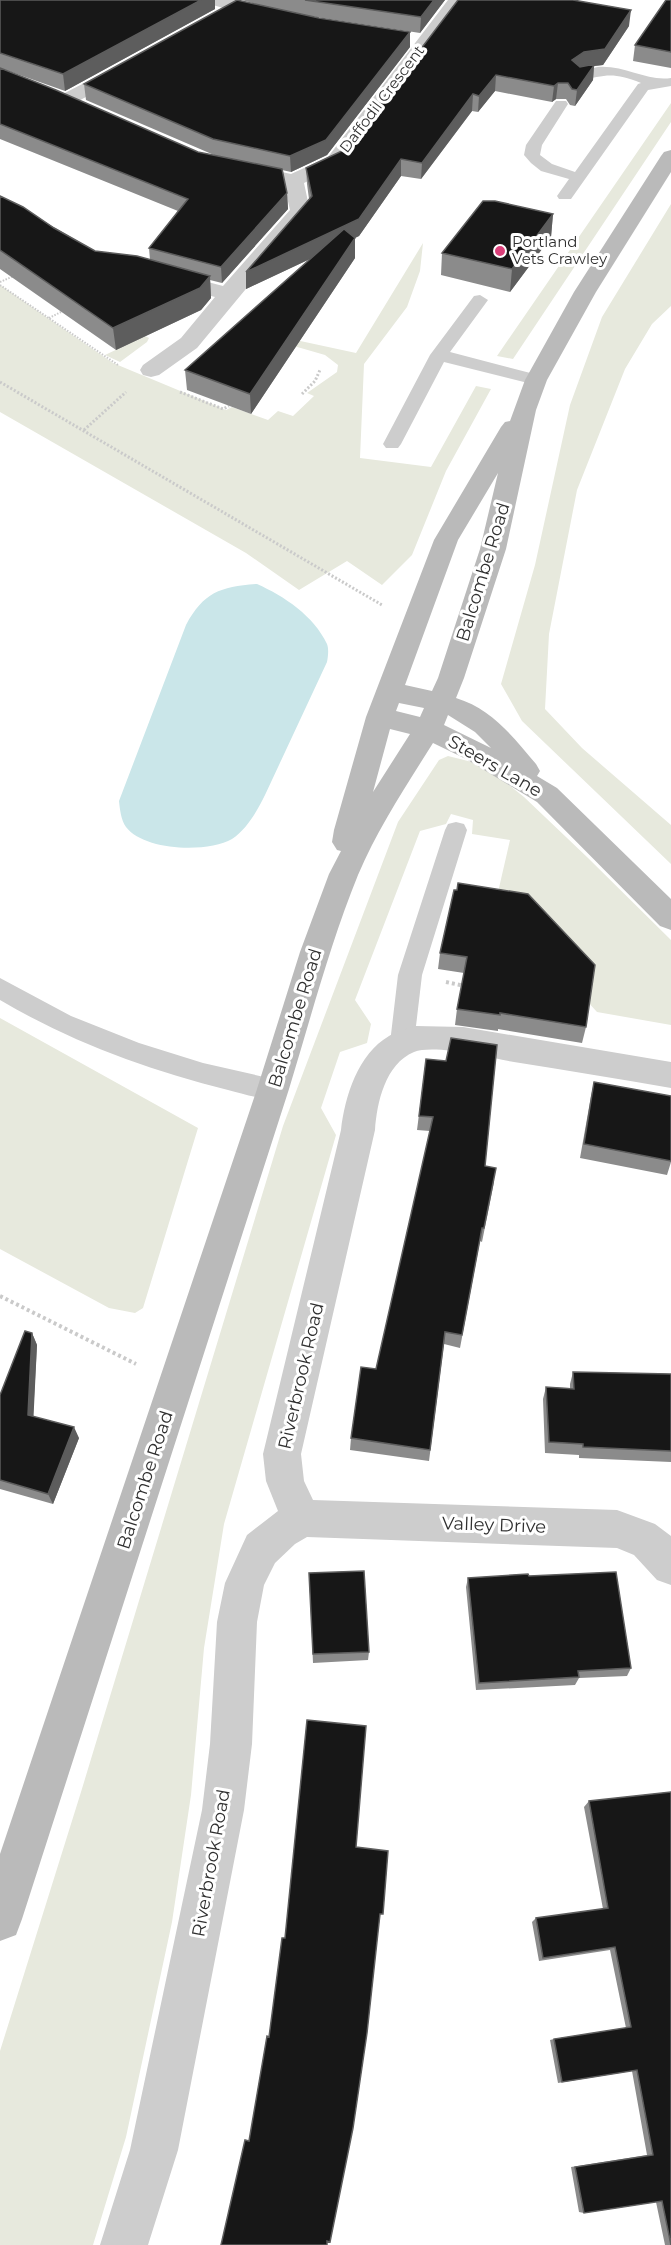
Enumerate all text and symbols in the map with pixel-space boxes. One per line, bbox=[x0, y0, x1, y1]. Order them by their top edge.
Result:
street label: Daffodil Crescent bbox=[335, 41, 428, 156]
place label: Portland Vets Crawley bbox=[512, 232, 608, 268]
marker: Portland Vets Crawley bbox=[493, 244, 507, 258]
street label: Balcombe Road bbox=[451, 500, 515, 644]
street label: Steers Lane bbox=[444, 730, 546, 802]
street label: Balcombe Road bbox=[263, 946, 327, 1090]
street label: Riverbrook Road bbox=[273, 1301, 329, 1451]
street label: Balcombe Road bbox=[112, 1408, 178, 1552]
street label: Valley Drive bbox=[442, 1512, 547, 1538]
street label: Riverbrook Road bbox=[187, 1787, 235, 1939]

